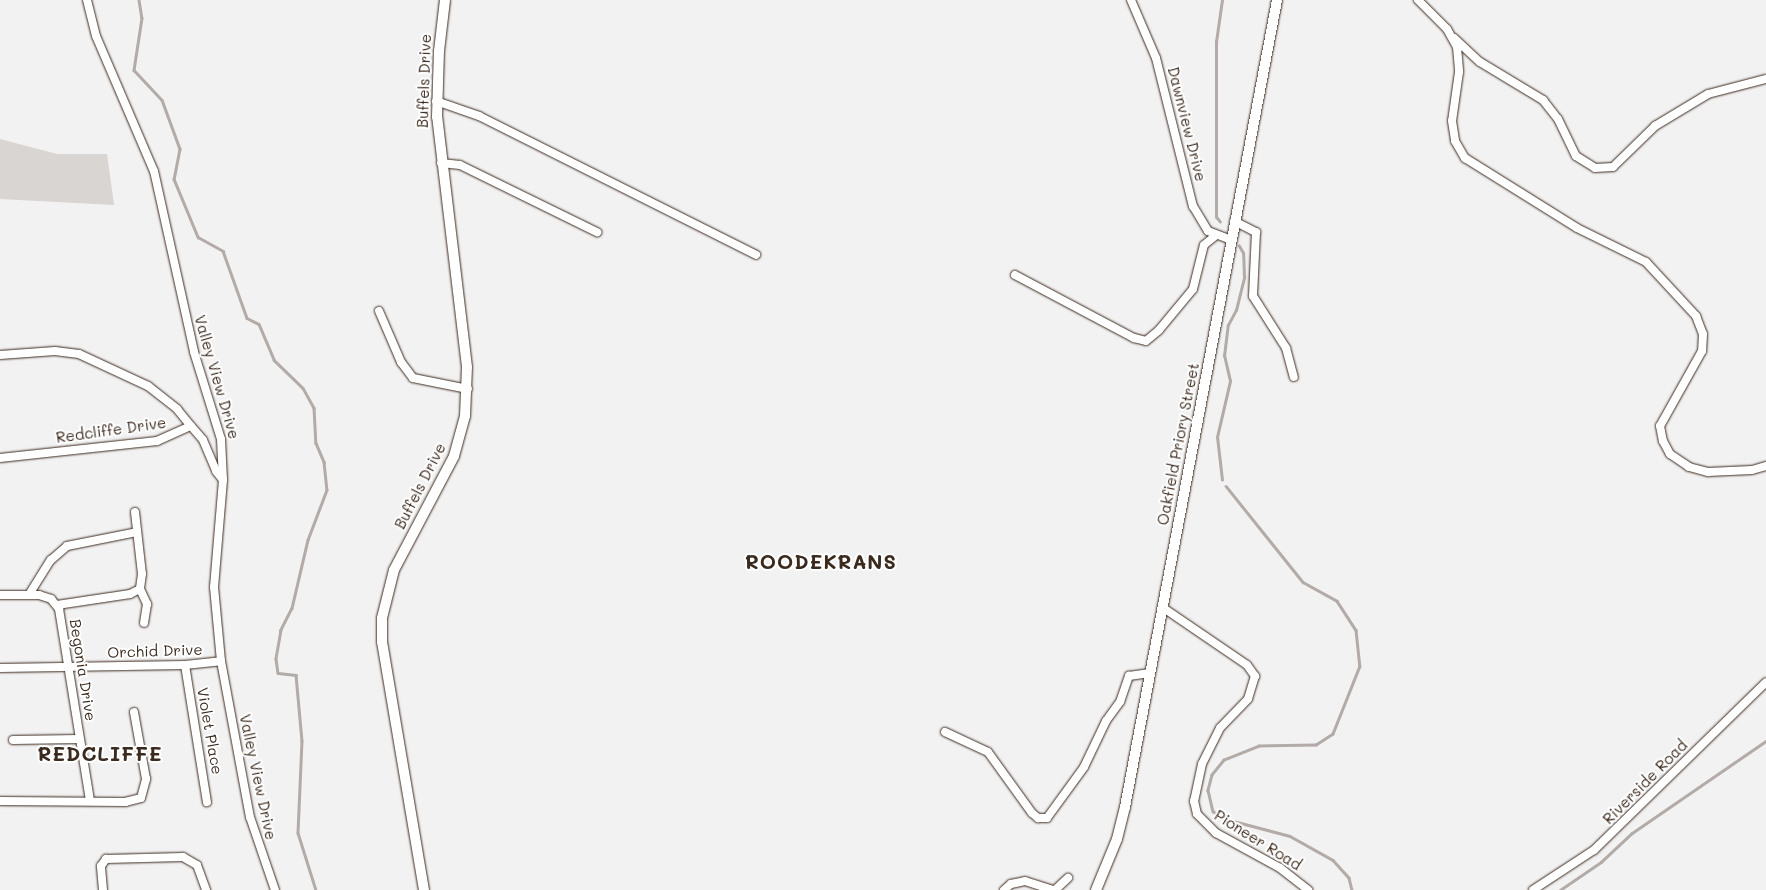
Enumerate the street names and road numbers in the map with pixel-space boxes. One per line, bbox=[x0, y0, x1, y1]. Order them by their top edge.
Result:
street label: Buffels Drive bbox=[413, 34, 435, 128]
street label: Dawnview Drive bbox=[1164, 65, 1210, 183]
street label: Valley View Drive bbox=[191, 313, 243, 441]
street label: Oakfield Priory Street bbox=[1153, 361, 1203, 527]
street label: Redcliffe Drive bbox=[55, 413, 167, 447]
street label: Buffels Drive bbox=[391, 440, 449, 532]
street label: Begonia Drive bbox=[66, 618, 100, 722]
street label: Orchid Drive bbox=[107, 640, 203, 662]
street label: Violet Place bbox=[193, 686, 227, 776]
street label: Valley View Drive bbox=[236, 713, 280, 841]
street label: Riverside Road bbox=[1599, 736, 1691, 828]
street label: Pioneer Road bbox=[1211, 806, 1305, 874]

